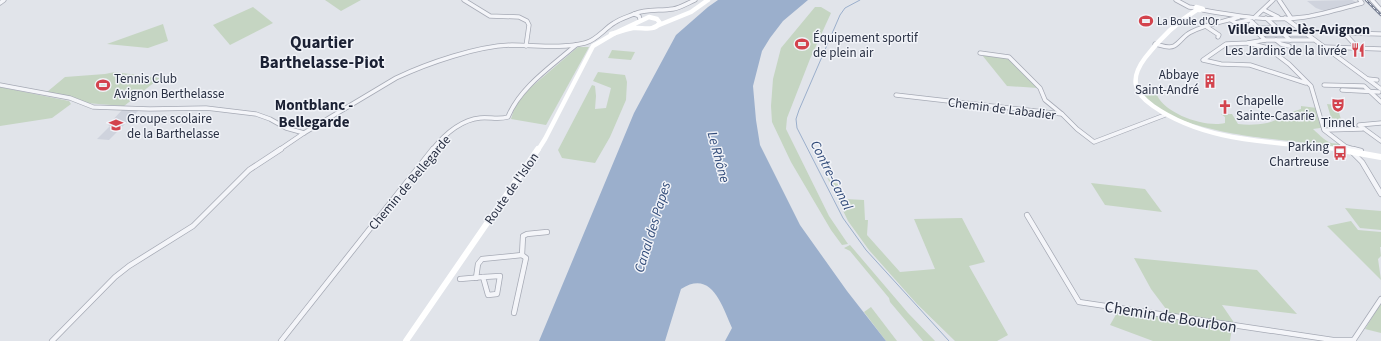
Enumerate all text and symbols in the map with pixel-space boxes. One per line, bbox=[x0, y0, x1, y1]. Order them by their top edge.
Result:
sports icon: La Boule d'Or bbox=[1138, 13, 1154, 29]
place label: La Boule d'Or bbox=[1157, 14, 1219, 29]
district label: Villeneuve-lès-Avignon bbox=[1227, 20, 1370, 40]
place label: Équipement sportif de plein air bbox=[813, 29, 919, 62]
district label: Quartier Barthelasse-Piot bbox=[260, 31, 385, 75]
sports icon: Équipement sportif de plein air bbox=[794, 36, 810, 52]
place label: Les Jardins de la livrée bbox=[1225, 42, 1347, 60]
restaurant icon: Les Jardins de la livrée bbox=[1350, 42, 1366, 58]
place label: Abbaye Saint-André bbox=[1135, 66, 1199, 99]
place label: Tennis Club Avignon Berthelasse bbox=[114, 70, 224, 103]
building icon: Abbaye Saint-André bbox=[1202, 73, 1218, 89]
sports icon: Tennis Club Avignon Berthelasse bbox=[95, 77, 111, 93]
place label: Chapelle Sainte-Casarie bbox=[1236, 92, 1315, 125]
street label: Chemin de Labadier bbox=[947, 93, 1057, 125]
district label: Montblanc - Bellegarde bbox=[275, 95, 353, 133]
theatre icon: Tinnel bbox=[1330, 97, 1346, 113]
church icon: Chapelle Sainte-Casarie bbox=[1217, 99, 1233, 115]
place label: Groupe scolaire de la Barthelasse bbox=[127, 110, 220, 143]
place label: Tinnel bbox=[1321, 114, 1355, 132]
school or university icon: Groupe scolaire de la Barthelasse bbox=[108, 117, 124, 133]
water label: Le Rhône bbox=[702, 129, 735, 185]
street label: Chemin de Bellegarde bbox=[365, 131, 455, 234]
water label: Contre-Canal bbox=[805, 137, 858, 214]
place label: Parking Chartreuse bbox=[1269, 138, 1329, 171]
bus stop icon: Parking Chartreuse bbox=[1332, 145, 1348, 161]
street label: Route de l'Islon bbox=[480, 149, 543, 228]
water label: Canal des Papes bbox=[630, 179, 676, 275]
street label: Chemin de Bourbon bbox=[1103, 296, 1239, 338]

